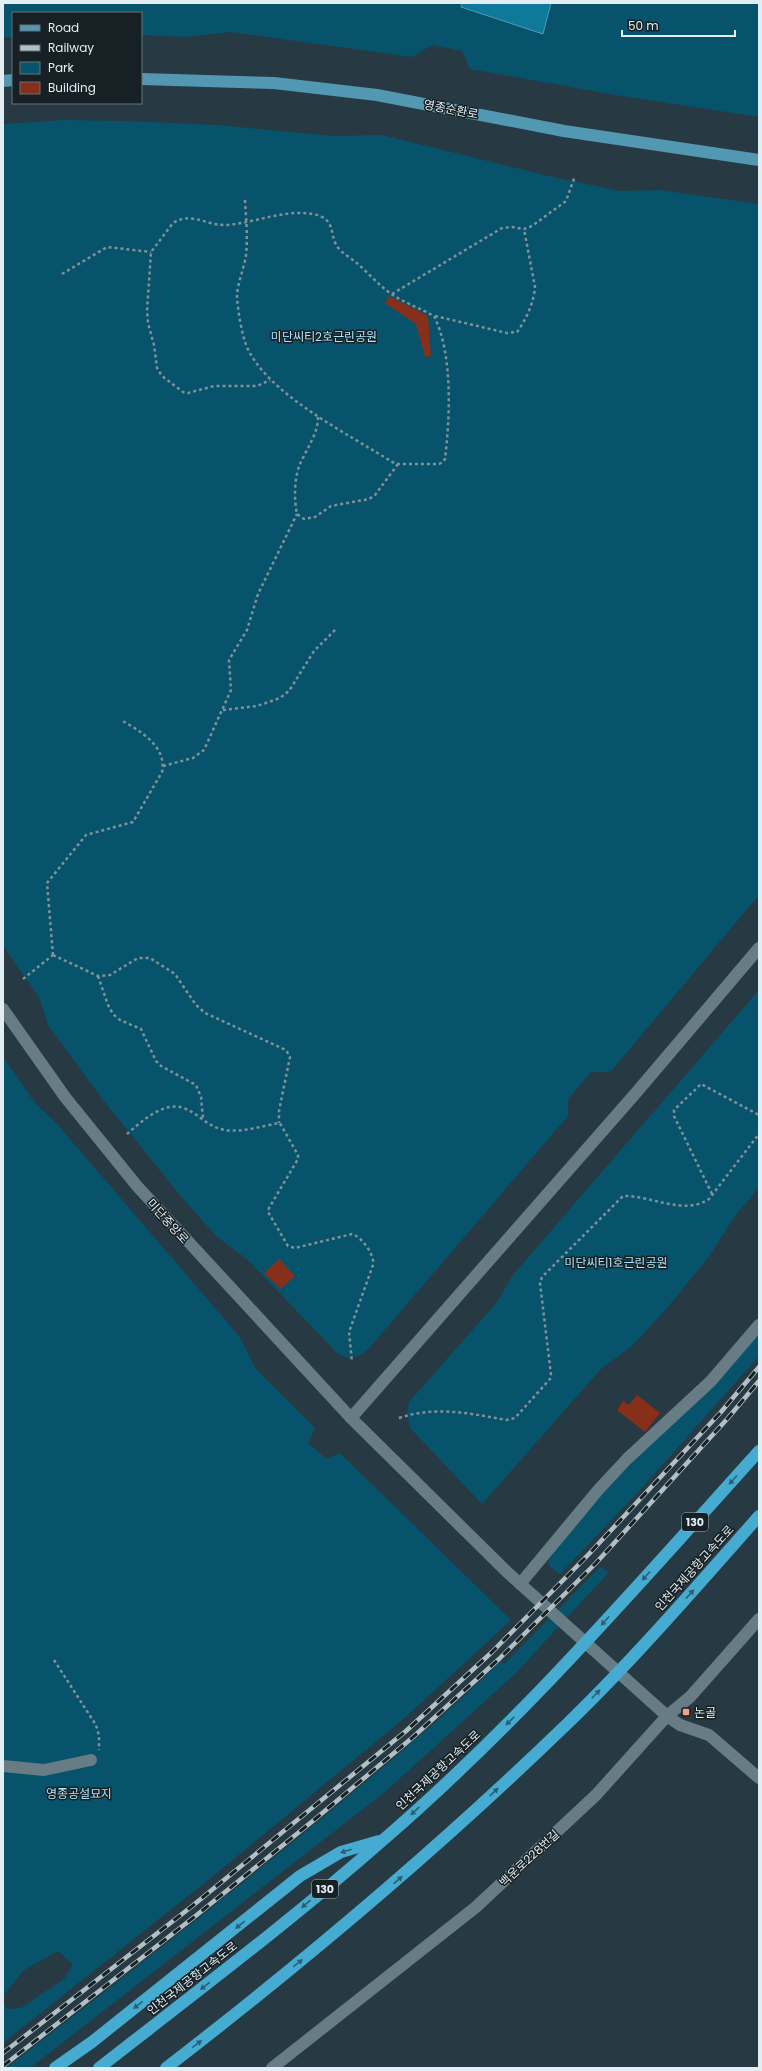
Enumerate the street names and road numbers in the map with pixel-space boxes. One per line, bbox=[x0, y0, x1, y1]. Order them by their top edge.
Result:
street label: 영종순환로 bbox=[422, 95, 480, 123]
street label: 미단중앙로 bbox=[143, 1195, 193, 1247]
road number: 130 bbox=[682, 1513, 708, 1531]
street label: 인천국제공항고속도로 bbox=[651, 1521, 737, 1615]
street label: 인천국제공항고속도로 bbox=[392, 1726, 484, 1814]
street label: 백운로228번길 bbox=[495, 1826, 563, 1890]
road number: 130 bbox=[312, 1880, 338, 1898]
street label: 인천국제공항고속도로 bbox=[143, 1937, 241, 2019]

